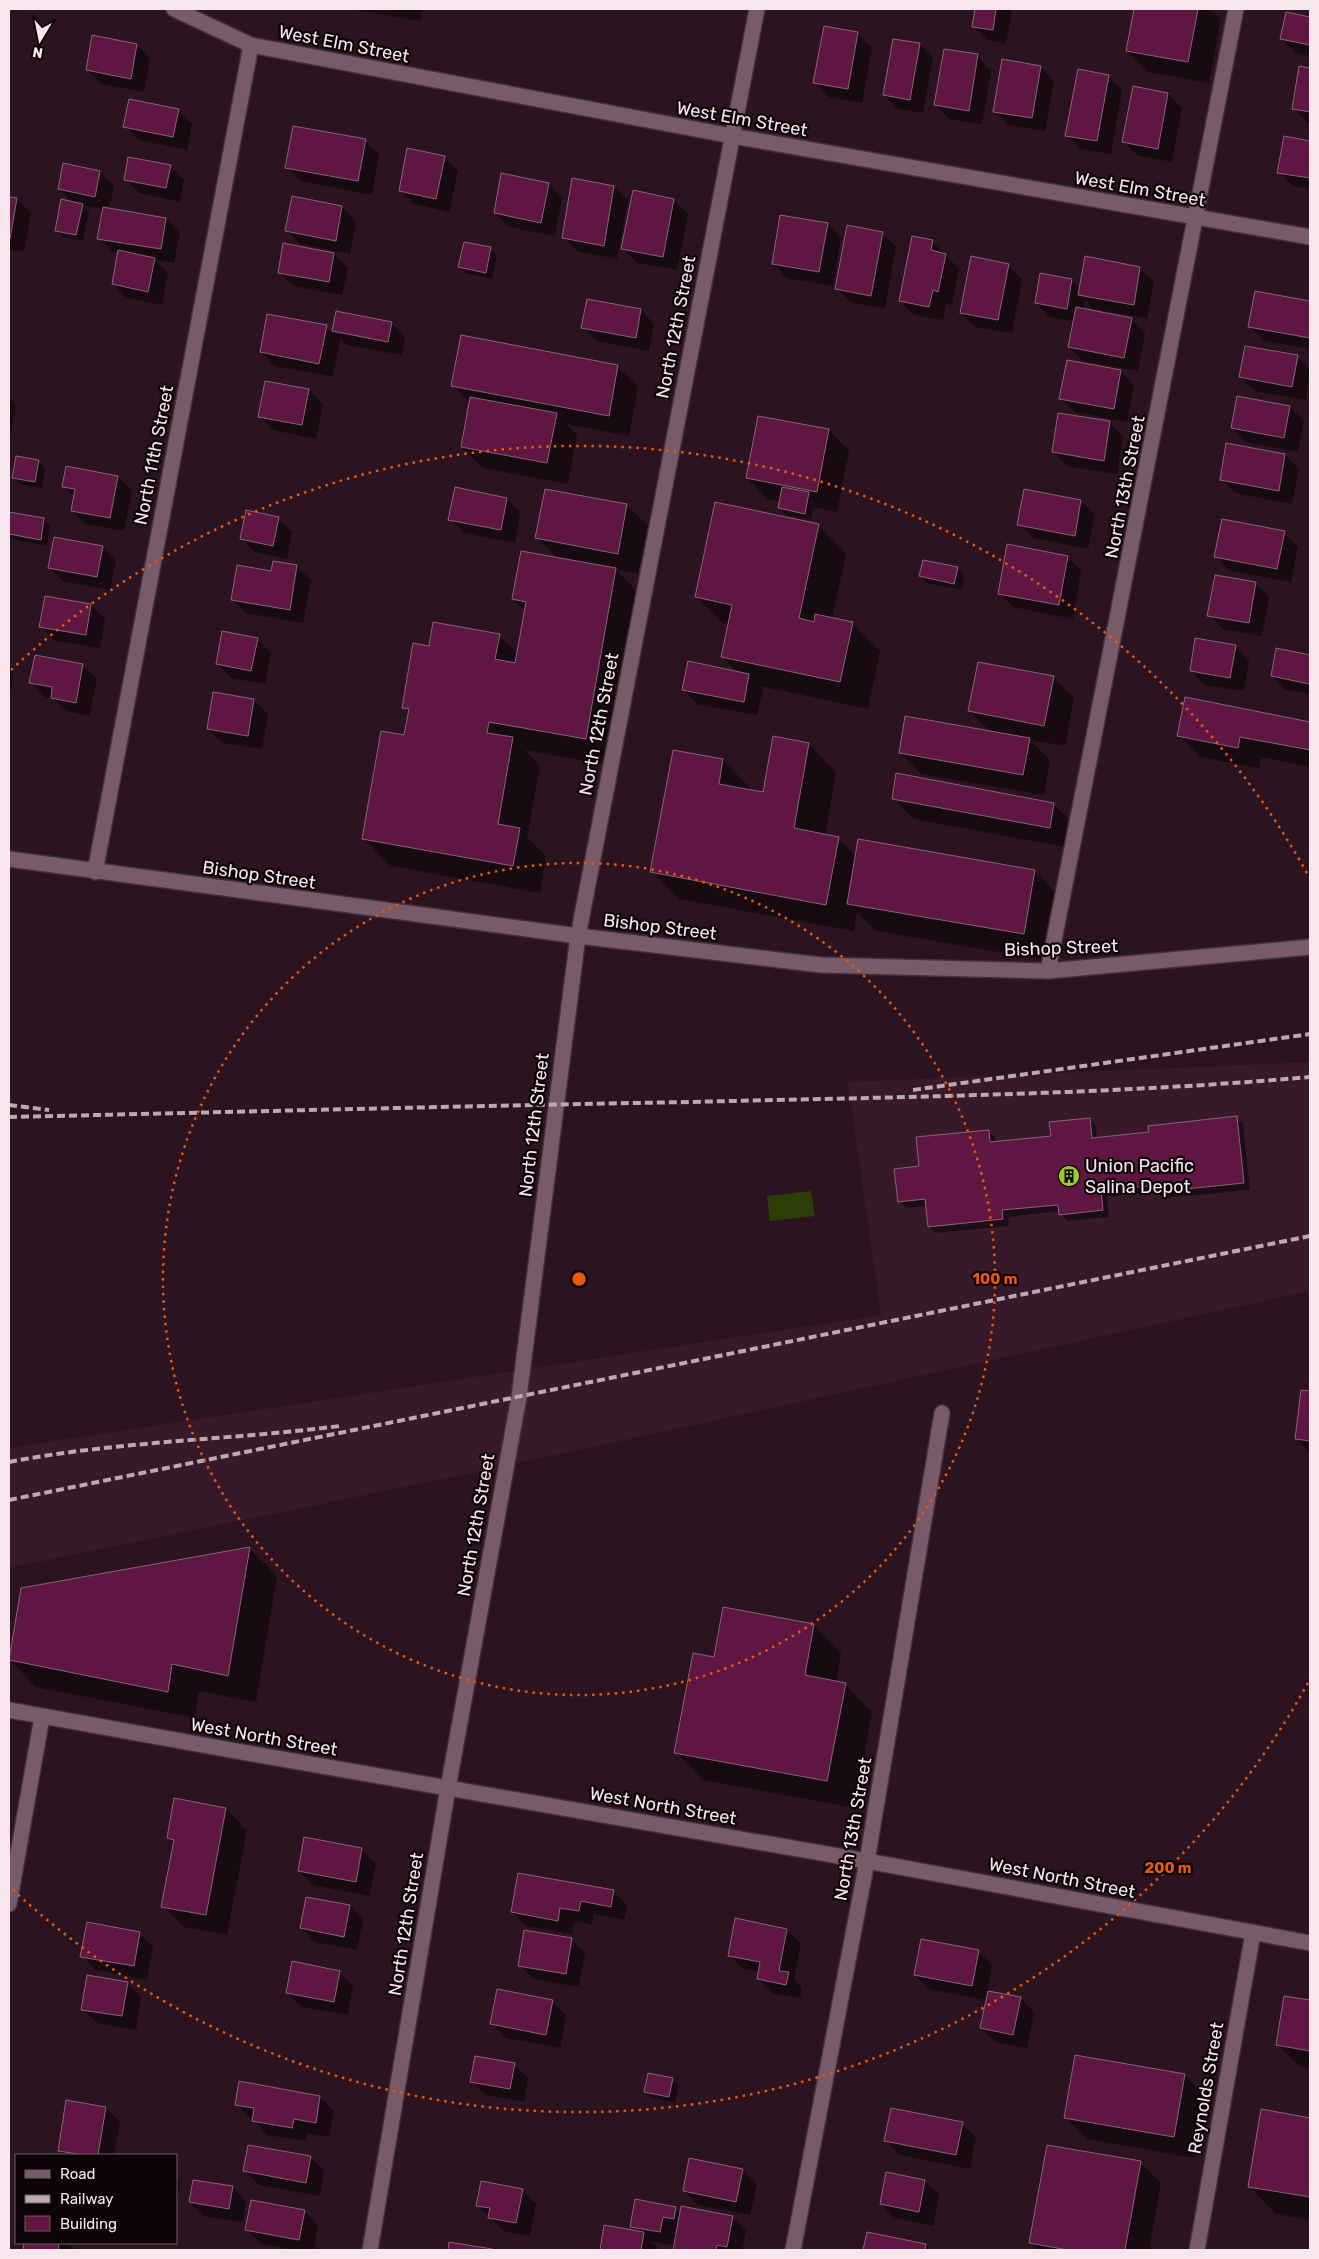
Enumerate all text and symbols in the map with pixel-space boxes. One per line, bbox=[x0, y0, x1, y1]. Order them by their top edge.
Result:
north arrow bbox=[15, 15, 65, 65]
street label: West Elm Street bbox=[277, 21, 411, 67]
text: N bbox=[31, 43, 44, 62]
street label: West Elm Street bbox=[675, 97, 809, 141]
street label: West Elm Street bbox=[1073, 167, 1207, 211]
street label: North 12th Street bbox=[651, 254, 701, 400]
street label: North 11th Street bbox=[130, 383, 178, 527]
street label: North 13th Street bbox=[1100, 414, 1150, 560]
street label: North 12th Street bbox=[574, 651, 624, 797]
street label: Bishop Street bbox=[201, 856, 317, 894]
street label: Bishop Street bbox=[602, 909, 718, 945]
street label: Bishop Street bbox=[1004, 935, 1118, 961]
street label: North 12th Street bbox=[514, 1052, 554, 1198]
place label: Union Pacific Salina Depot bbox=[1085, 1155, 1194, 1198]
building icon: Union Pacific Salina Depot bbox=[1057, 1164, 1081, 1188]
centre of rings bbox=[570, 1270, 588, 1288]
text: 100 m bbox=[973, 1270, 1017, 1288]
street label: North 12th Street bbox=[453, 1452, 499, 1598]
street label: West North Street bbox=[189, 1713, 339, 1761]
street label: North 13th Street bbox=[830, 1756, 876, 1902]
street label: West North Street bbox=[588, 1782, 738, 1830]
street label: North 12th Street bbox=[384, 1851, 428, 1997]
street label: West North Street bbox=[987, 1853, 1137, 1903]
text: 200 m bbox=[1144, 1859, 1192, 1877]
street label: Reynolds Street bbox=[1184, 2020, 1228, 2156]
legend bbox=[15, 2154, 178, 2244]
text: Road bbox=[60, 2165, 96, 2183]
text: Railway bbox=[60, 2190, 114, 2208]
text: Building bbox=[60, 2215, 117, 2233]

